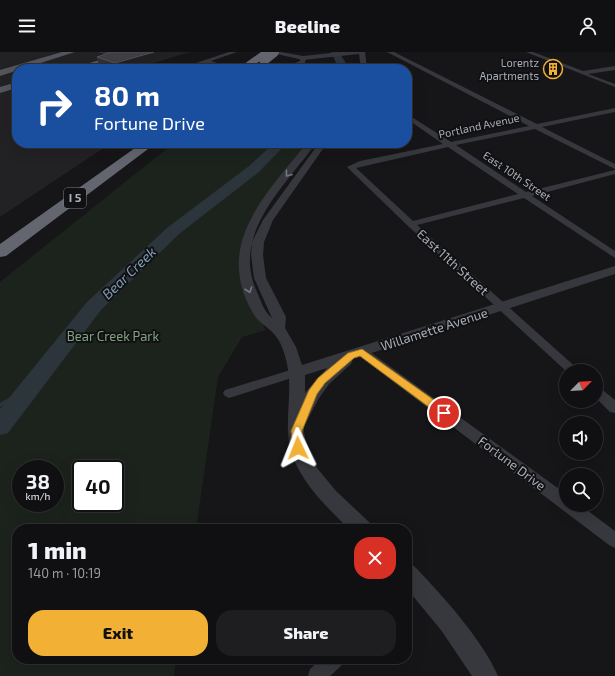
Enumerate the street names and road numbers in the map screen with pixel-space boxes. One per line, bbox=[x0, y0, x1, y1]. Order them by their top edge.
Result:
street label: Portland Avenue bbox=[437, 111, 521, 140]
street label: East 10th Street bbox=[481, 148, 554, 203]
road number: I 5 bbox=[64, 188, 86, 208]
street label: East 11th Street bbox=[414, 226, 492, 298]
street label: Willamette Avenue bbox=[378, 304, 490, 354]
street label: Fortune Drive bbox=[475, 433, 549, 493]

